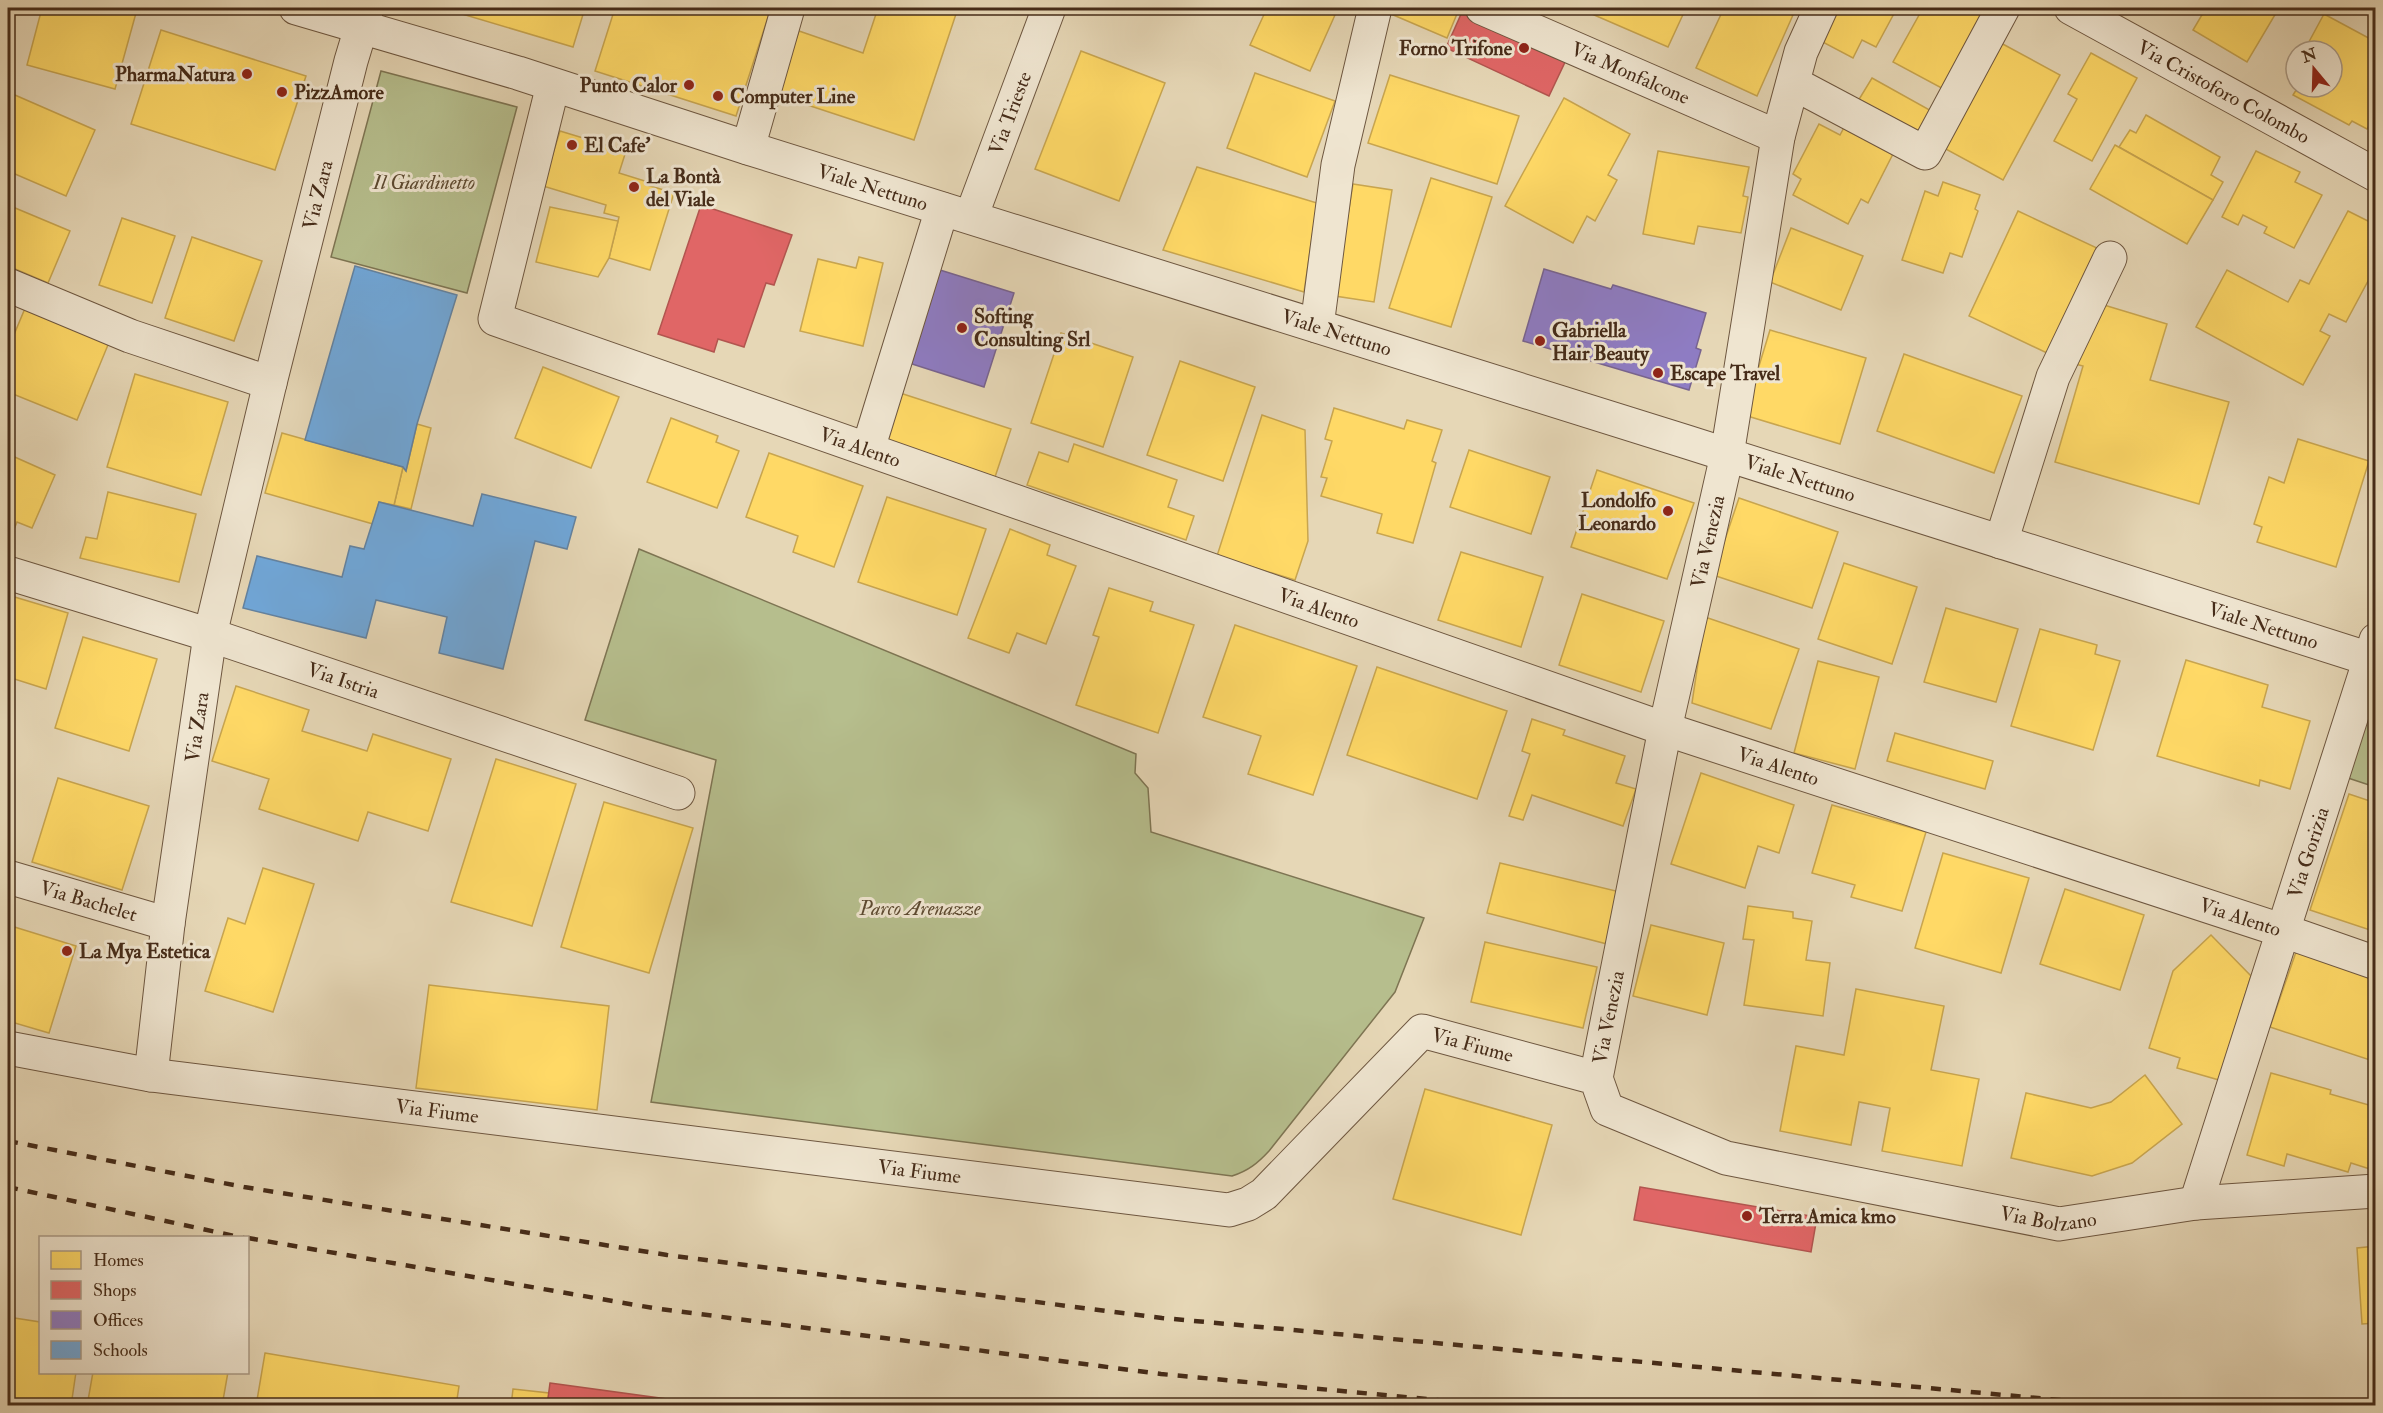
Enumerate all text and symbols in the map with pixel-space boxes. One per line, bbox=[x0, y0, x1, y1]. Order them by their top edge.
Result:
street label: Via Cristoforo Colombo bbox=[2133, 34, 2314, 149]
place label: Forno Trifone bbox=[1399, 36, 1513, 61]
street label: Via Monfalcone bbox=[1567, 36, 1694, 110]
north arrow bbox=[2284, 39, 2344, 99]
marker: Forno Trifone bbox=[1517, 41, 1531, 55]
text: N bbox=[2298, 44, 2320, 68]
place label: PharmaNatura bbox=[115, 62, 236, 87]
marker: PharmaNatura bbox=[240, 67, 254, 81]
street label: Via Trieste bbox=[983, 68, 1037, 158]
place label: Punto Calor bbox=[580, 73, 678, 98]
marker: Punto Calor bbox=[682, 78, 696, 92]
place label: PizzAmore bbox=[294, 80, 384, 105]
place label: Computer Line bbox=[730, 84, 856, 110]
marker: PizzAmore bbox=[275, 85, 289, 99]
marker: Computer Line bbox=[711, 89, 725, 103]
place label: El Cafe' bbox=[584, 133, 651, 158]
marker: El Cafe' bbox=[565, 138, 579, 152]
street label: Via Zara bbox=[297, 157, 338, 232]
street label: Viale Nettuno bbox=[814, 158, 931, 216]
place label: La Bontà del Viale bbox=[646, 164, 721, 212]
park label: Il Giardinetto bbox=[372, 170, 475, 195]
marker: La Bontà del Viale bbox=[627, 180, 641, 194]
street label: Viale Nettuno bbox=[1278, 303, 1395, 361]
place label: Softing Consulting Srl bbox=[974, 304, 1091, 353]
place label: Gabriella Hair Beauty bbox=[1552, 318, 1650, 367]
marker: Softing Consulting Srl bbox=[955, 321, 969, 335]
marker: Gabriella Hair Beauty bbox=[1533, 334, 1547, 348]
place label: Escape Travel bbox=[1670, 361, 1781, 387]
marker: Escape Travel bbox=[1651, 366, 1665, 380]
street label: Via Alento bbox=[816, 421, 904, 473]
street label: Viale Nettuno bbox=[1742, 449, 1859, 507]
place label: Londolfo Leonardo bbox=[1578, 488, 1656, 536]
street label: Via Venezia bbox=[1685, 492, 1730, 590]
marker: Londolfo Leonardo bbox=[1661, 504, 1675, 518]
street label: Via Alento bbox=[1275, 582, 1363, 633]
street label: Viale Nettuno bbox=[2205, 596, 2322, 654]
street label: Via Istria bbox=[304, 656, 383, 704]
street label: Via Zara bbox=[179, 689, 214, 764]
street label: Via Alento bbox=[1734, 741, 1822, 791]
street label: Via Gorizia bbox=[2282, 803, 2335, 901]
street label: Via Bachelet bbox=[37, 875, 141, 927]
street label: Via Alento bbox=[2196, 892, 2284, 942]
park label: Parco Arenazze bbox=[858, 896, 981, 921]
place label: La Mya Estetica bbox=[79, 939, 211, 965]
marker: La Mya Estetica bbox=[60, 944, 74, 958]
street label: Via Venezia bbox=[1587, 968, 1630, 1066]
street label: Via Fiume bbox=[1429, 1022, 1516, 1068]
street label: Via Fiume bbox=[394, 1093, 480, 1128]
street label: Via Fiume bbox=[876, 1154, 963, 1189]
street label: Via Bolzano bbox=[1998, 1200, 2098, 1236]
place label: Terra Amica km0 bbox=[1758, 1204, 1896, 1229]
marker: Terra Amica km0 bbox=[1740, 1209, 1754, 1223]
legend bbox=[39, 1236, 249, 1374]
text: Homes bbox=[93, 1249, 144, 1272]
text: Shops bbox=[93, 1279, 136, 1302]
text: Offices bbox=[93, 1309, 143, 1332]
text: Schools bbox=[93, 1339, 148, 1362]

